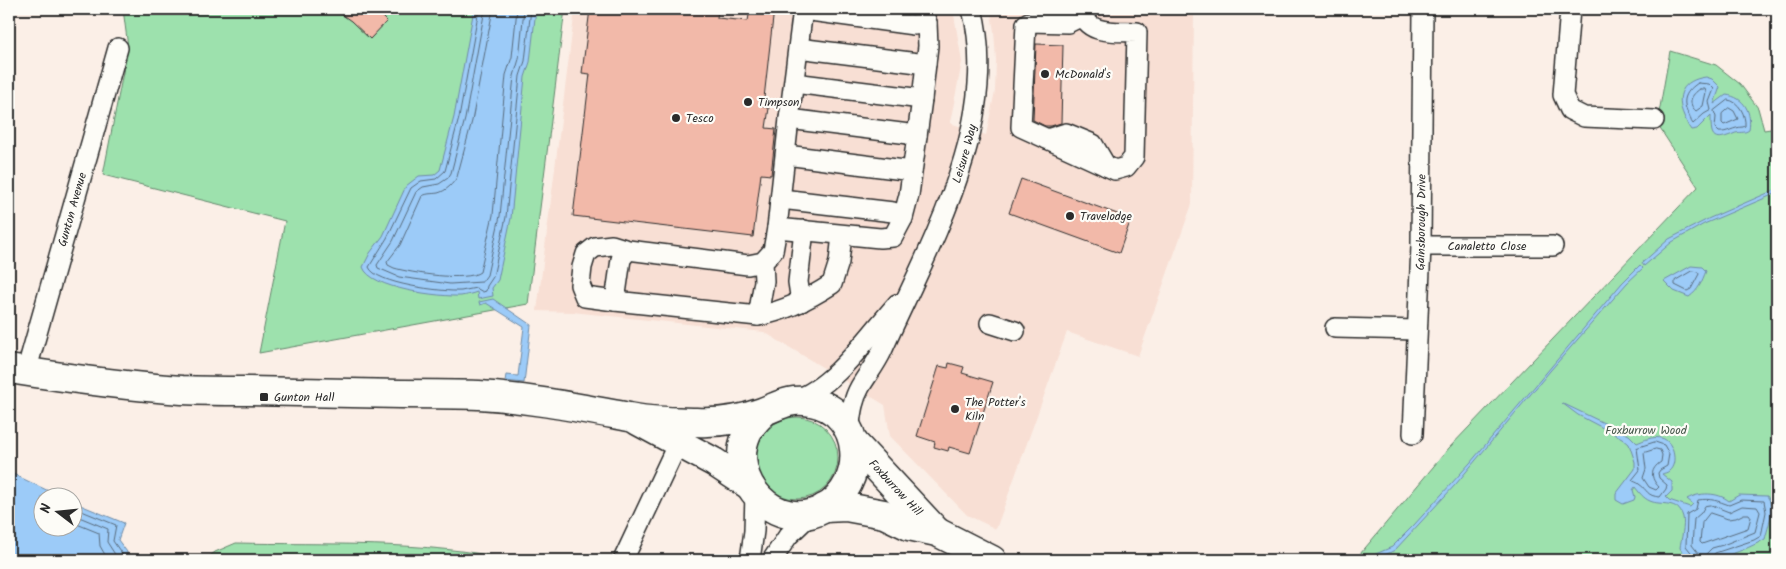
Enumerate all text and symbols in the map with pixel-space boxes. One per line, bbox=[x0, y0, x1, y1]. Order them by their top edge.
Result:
place label: McDonald's bbox=[1055, 65, 1111, 84]
marker: McDonald's bbox=[1039, 68, 1051, 80]
place label: Timpson bbox=[758, 93, 800, 112]
marker: Timpson bbox=[742, 96, 754, 108]
place label: Tesco bbox=[686, 109, 714, 128]
marker: Tesco bbox=[670, 112, 682, 124]
street label: Leisure Way bbox=[947, 122, 982, 186]
street label: Gunton Avenue bbox=[53, 170, 92, 249]
street label: Gainsborough Drive bbox=[1410, 173, 1431, 271]
place label: Travelodge bbox=[1080, 207, 1133, 226]
marker: Travelodge bbox=[1064, 210, 1076, 222]
street label: Canaletto Close bbox=[1448, 237, 1527, 256]
place label: Gunton Hall bbox=[274, 388, 334, 407]
marker: Gunton Hall bbox=[258, 391, 270, 403]
place label: The Potter's Kiln bbox=[965, 393, 1026, 426]
marker: The Potter's Kiln bbox=[949, 403, 961, 415]
park label: Foxburrow Wood bbox=[1605, 421, 1688, 440]
street label: Foxburrow Hill bbox=[864, 455, 927, 520]
north arrow bbox=[32, 486, 82, 536]
text: N bbox=[35, 501, 58, 516]

